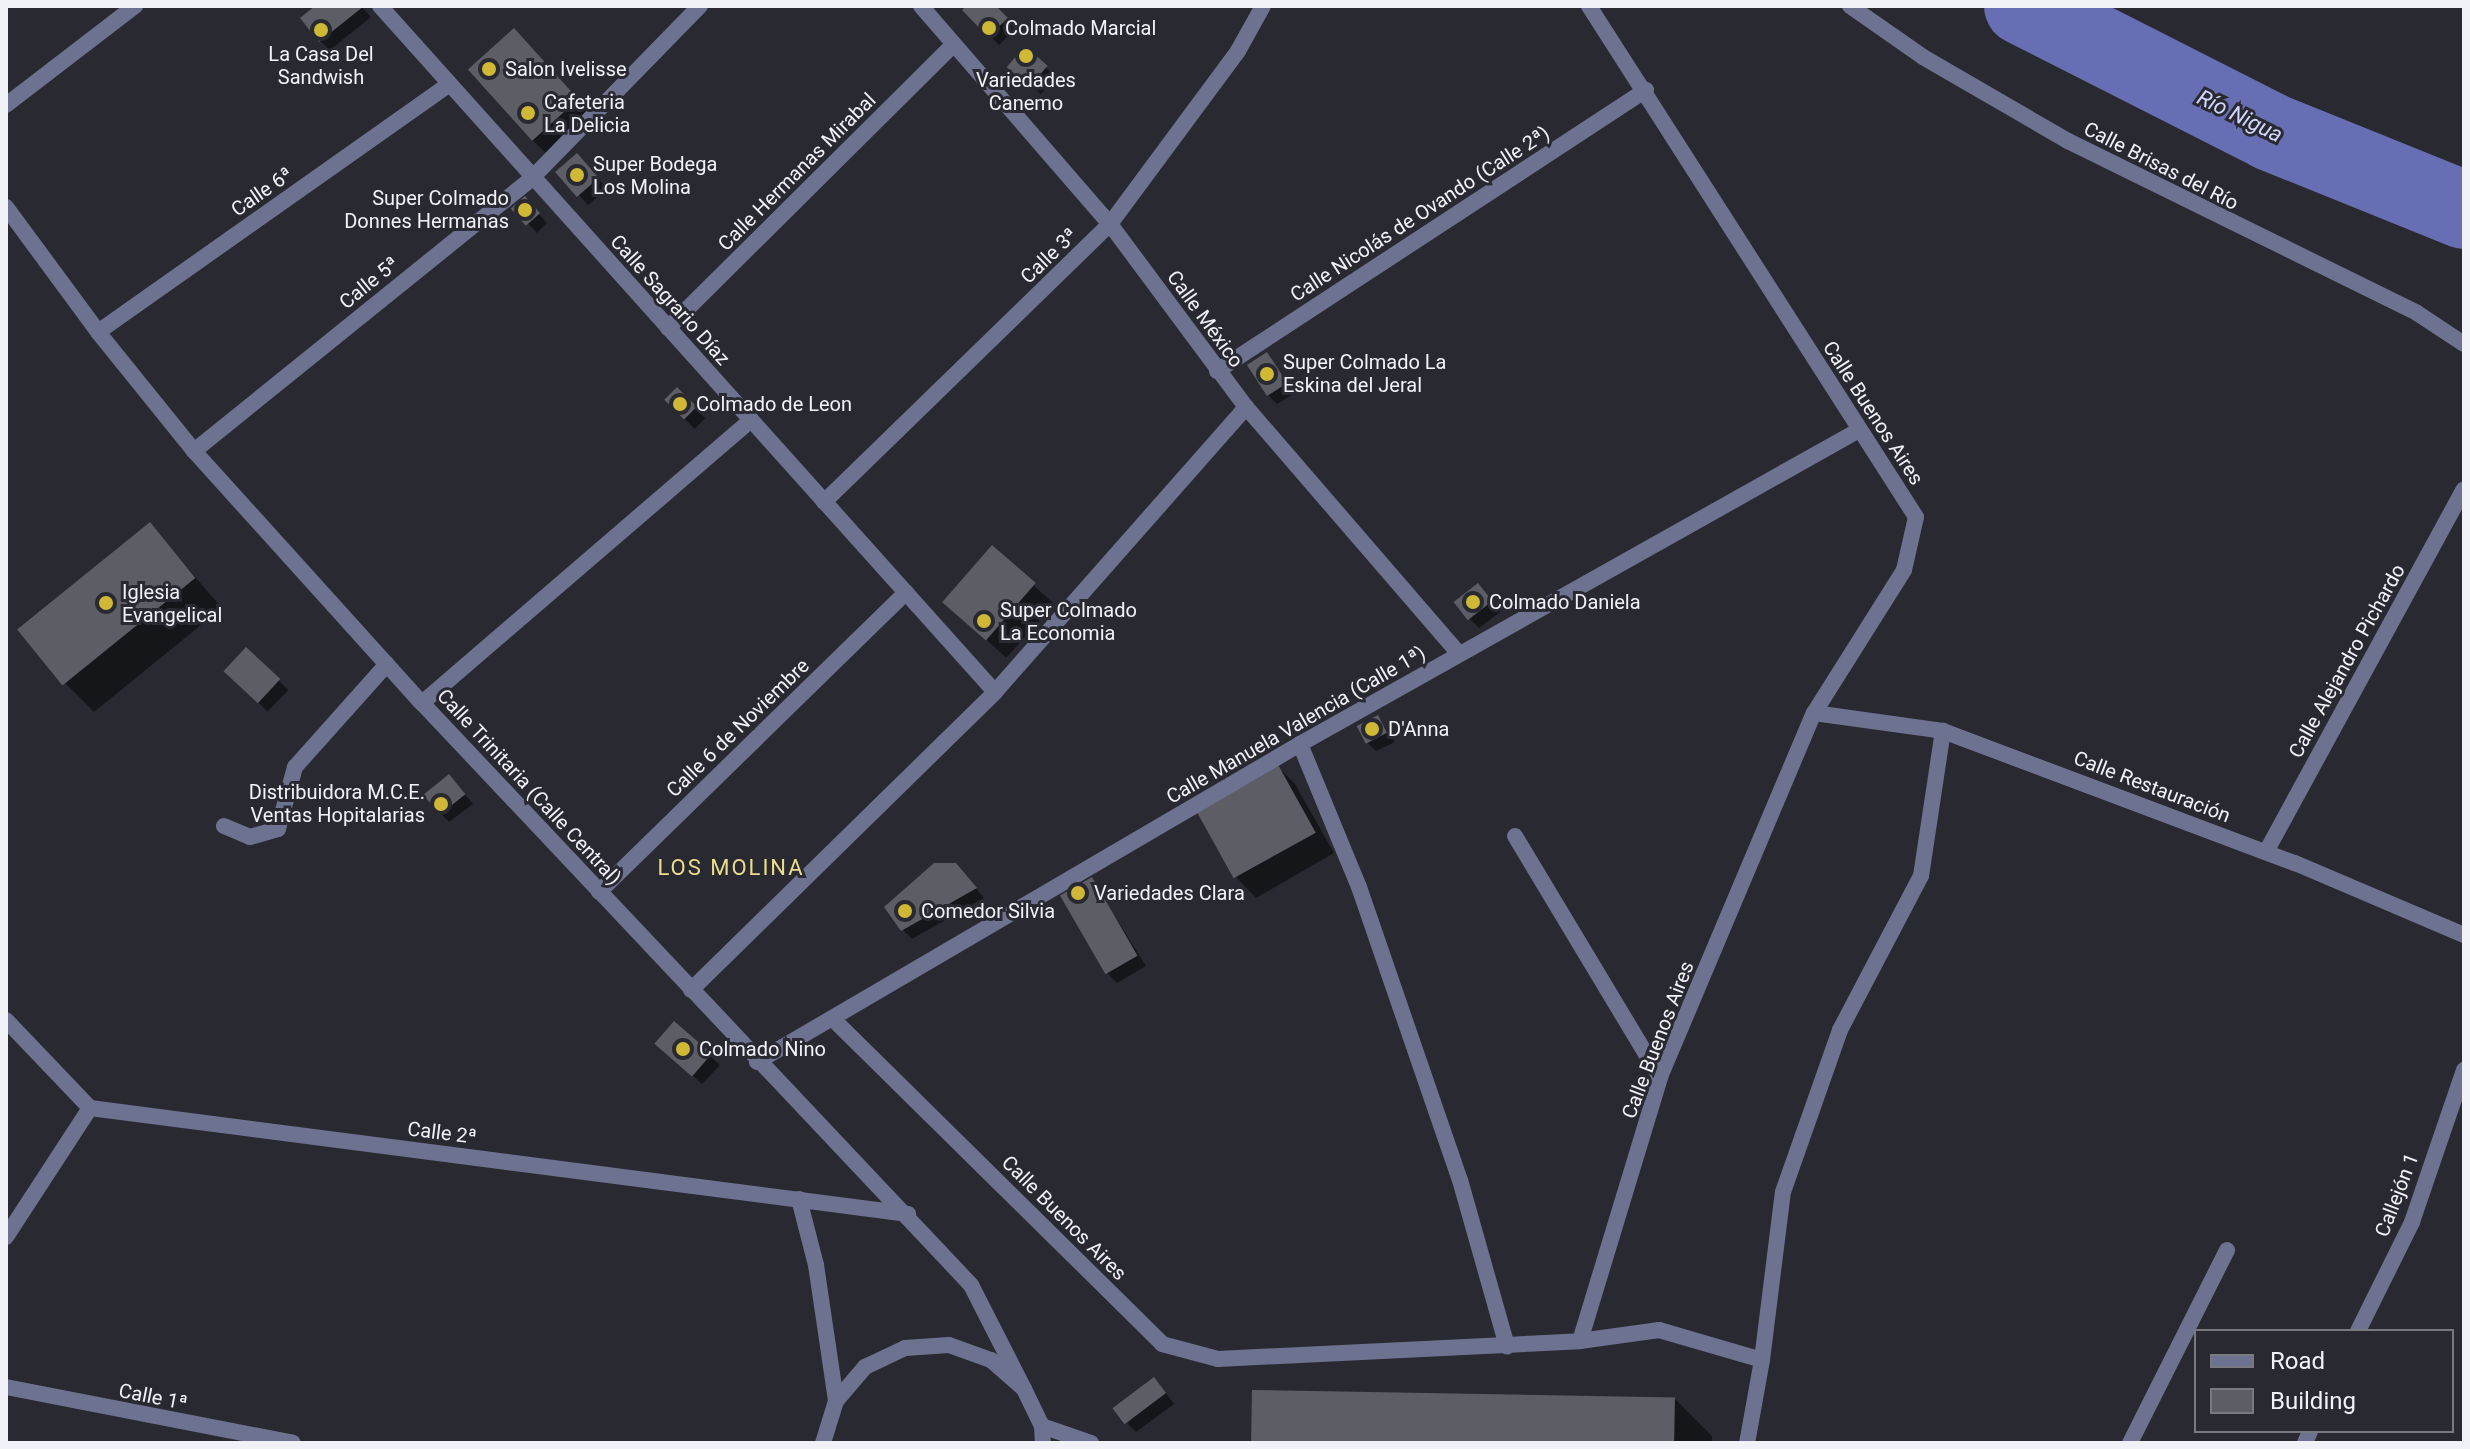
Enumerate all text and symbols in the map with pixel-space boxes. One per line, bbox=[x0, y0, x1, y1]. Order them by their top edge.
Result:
place label: Colmado Marcial bbox=[1005, 16, 1156, 40]
marker: Colmado Marcial bbox=[980, 19, 998, 37]
marker: La Casa Del Sandwish bbox=[312, 21, 330, 39]
place label: La Casa Del Sandwish bbox=[268, 42, 374, 89]
marker: Variedades Canemo bbox=[1017, 47, 1035, 65]
place label: Salon Ivelisse bbox=[505, 57, 627, 81]
marker: Salon Ivelisse bbox=[480, 60, 498, 78]
place label: Variedades Canemo bbox=[976, 68, 1076, 115]
water label: Río Nigua bbox=[2193, 84, 2287, 148]
street label: Calle Hermanas Mirabal bbox=[713, 88, 881, 256]
place label: Cafeteria La Delicia bbox=[544, 90, 630, 137]
marker: Cafeteria La Delicia bbox=[519, 104, 537, 122]
street label: Calle Brisas del Río bbox=[2080, 117, 2242, 215]
street label: Calle Nicolás de Ovando (Calle 2ª) bbox=[1286, 121, 1554, 307]
place label: Super Bodega Los Molina bbox=[593, 152, 717, 199]
street label: Calle 6ª bbox=[227, 162, 297, 222]
marker: Super Bodega Los Molina bbox=[568, 166, 586, 184]
place label: Super Colmado Donnes Hermanas bbox=[344, 186, 509, 233]
marker: Super Colmado Donnes Hermanas bbox=[516, 201, 534, 219]
street label: Calle 3ª bbox=[1016, 223, 1082, 289]
street label: Calle Sagrario Díaz bbox=[605, 230, 735, 370]
street label: Calle 5ª bbox=[334, 252, 404, 314]
street label: Calle México bbox=[1162, 266, 1248, 372]
street label: Calle Buenos Aires bbox=[1818, 337, 1928, 489]
place label: Super Colmado La Eskina del Jeral bbox=[1283, 350, 1446, 397]
marker: Super Colmado La Eskina del Jeral bbox=[1258, 365, 1276, 383]
place label: Colmado de Leon bbox=[696, 392, 852, 416]
marker: Colmado de Leon bbox=[671, 395, 689, 413]
street label: Calle Alejandro Pichardo bbox=[2284, 560, 2410, 762]
place label: Iglesia Evangelical bbox=[122, 580, 222, 627]
place label: Colmado Daniela bbox=[1489, 590, 1641, 614]
marker: Colmado Daniela bbox=[1464, 593, 1482, 611]
marker: Iglesia Evangelical bbox=[97, 594, 115, 612]
place label: Super Colmado La Economia bbox=[1000, 598, 1137, 645]
marker: Super Colmado La Economia bbox=[975, 612, 993, 630]
street label: Calle Manuela Valencia (Calle 1ª) bbox=[1162, 641, 1430, 809]
street label: Calle 6 de Noviembre bbox=[662, 654, 814, 802]
street label: Calle Trinitaria (Calle Central) bbox=[432, 684, 626, 890]
place label: D'Anna bbox=[1388, 717, 1449, 741]
marker: D'Anna bbox=[1363, 720, 1381, 738]
street label: Calle Restauración bbox=[2070, 746, 2234, 828]
place label: Distribuidora M.C.E. Ventas Hopitalarias bbox=[249, 780, 425, 827]
marker: Distribuidora M.C.E. Ventas Hopitalarias bbox=[432, 795, 450, 813]
district label: LOS MOLINA bbox=[657, 855, 805, 881]
place label: Variedades Clara bbox=[1094, 881, 1245, 905]
marker: Variedades Clara bbox=[1069, 884, 1087, 902]
place label: Comedor Silvia bbox=[921, 899, 1055, 923]
marker: Comedor Silvia bbox=[896, 902, 914, 920]
street label: Calle Buenos Aires bbox=[1617, 958, 1699, 1122]
place label: Colmado Nino bbox=[699, 1037, 826, 1061]
marker: Colmado Nino bbox=[674, 1040, 692, 1058]
street label: Calle 2ª bbox=[406, 1117, 478, 1149]
street label: Callejón 1 bbox=[2370, 1150, 2424, 1240]
street label: Calle Buenos Aires bbox=[997, 1151, 1131, 1285]
legend bbox=[2194, 1329, 2454, 1433]
text: Road bbox=[2270, 1347, 2325, 1375]
street label: Calle 1ª bbox=[117, 1379, 189, 1415]
text: Building bbox=[2270, 1387, 2356, 1415]

